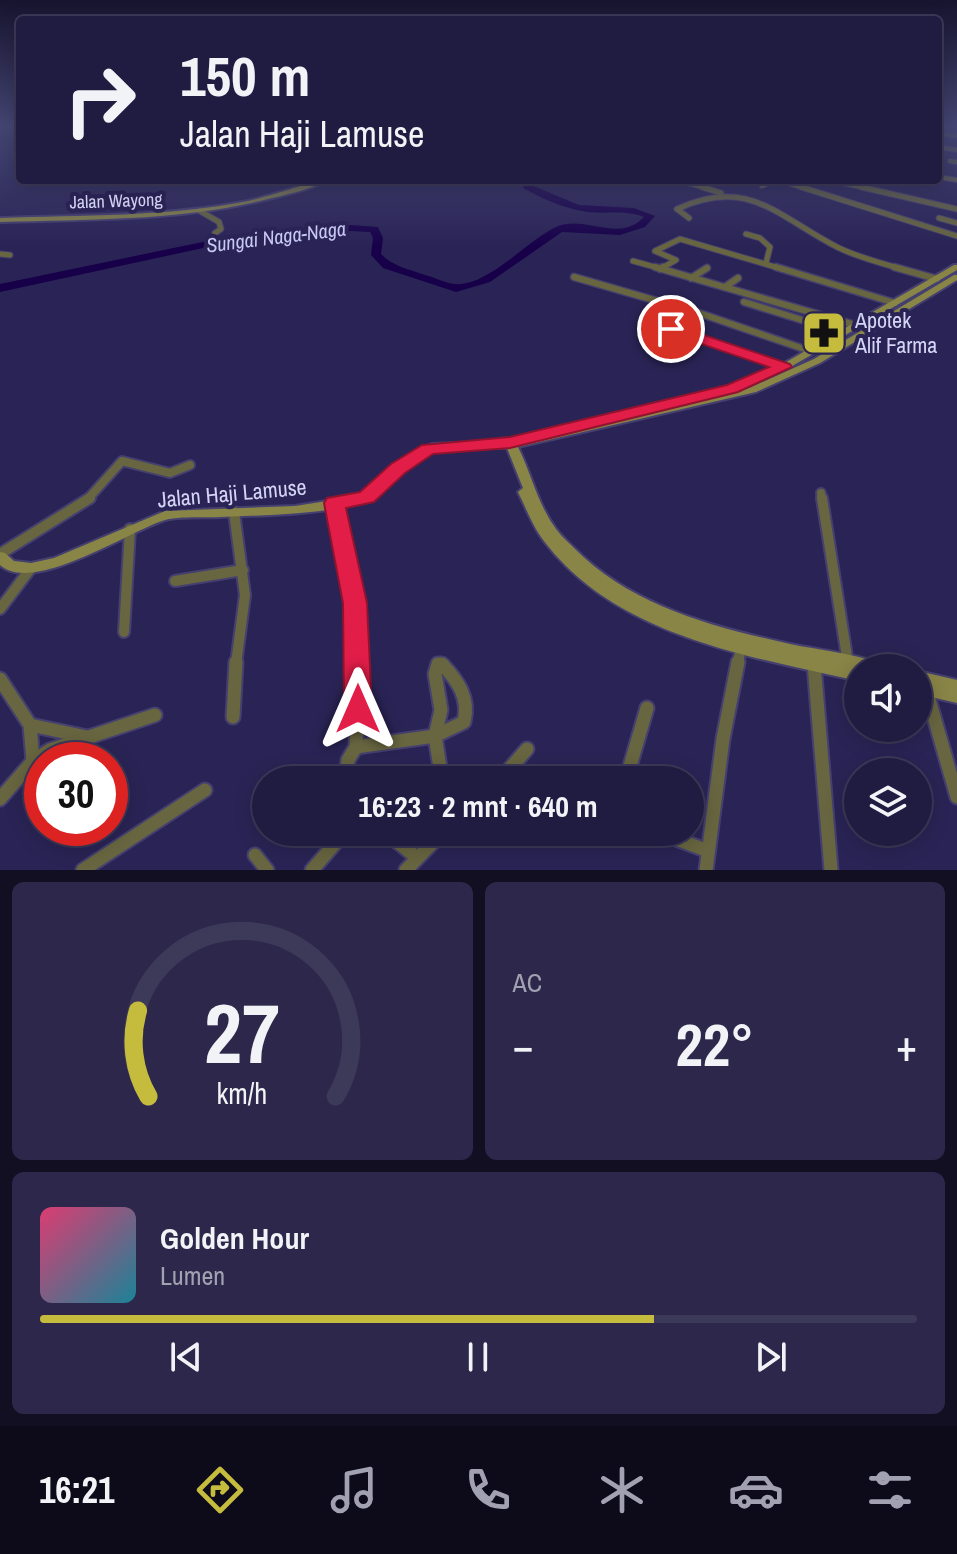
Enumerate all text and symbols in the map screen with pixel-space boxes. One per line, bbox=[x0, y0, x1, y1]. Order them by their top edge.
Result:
text: 150 m bbox=[180, 38, 310, 113]
icon: right bbox=[48, 48, 152, 152]
text: Jalan Haji Lamuse bbox=[180, 110, 424, 158]
street label: Jalan Wayong bbox=[69, 186, 164, 215]
water label: Sungai Naga-Naga bbox=[205, 215, 347, 258]
pin bbox=[637, 295, 705, 363]
place label: Apotek Alif Farma bbox=[854, 305, 937, 360]
icon: arrive bbox=[649, 307, 693, 351]
pharmacy icon: Apotek Alif Farma bbox=[800, 309, 848, 357]
street label: Jalan Haji Lamuse bbox=[156, 472, 308, 514]
map controls bbox=[844, 654, 932, 846]
button: sound bbox=[844, 654, 932, 742]
position arrow bbox=[316, 667, 400, 751]
speed limit sign: 30 bbox=[24, 742, 128, 846]
button: layers bbox=[844, 758, 932, 846]
text: 16:23 · 2 mnt · 640 m bbox=[358, 786, 598, 826]
text: AC bbox=[513, 965, 542, 1000]
text: 27 bbox=[204, 977, 280, 1089]
text: 22° bbox=[675, 1004, 754, 1085]
text: − bbox=[513, 1015, 534, 1075]
text: + bbox=[896, 1015, 917, 1075]
text: km/h bbox=[217, 1074, 268, 1113]
text: Golden Hour bbox=[160, 1218, 309, 1258]
text: Lumen bbox=[160, 1258, 225, 1293]
icon: previous bbox=[164, 1335, 208, 1379]
icon: pause bbox=[456, 1335, 500, 1379]
icon: next bbox=[749, 1335, 793, 1379]
icon: directions bbox=[192, 1462, 248, 1518]
icon: music bbox=[326, 1462, 382, 1518]
icon: phone bbox=[460, 1462, 516, 1518]
icon: climate bbox=[594, 1462, 650, 1518]
icon: car bbox=[728, 1462, 784, 1518]
icon: filters bbox=[862, 1462, 918, 1518]
text: 16:21 bbox=[39, 1466, 114, 1514]

